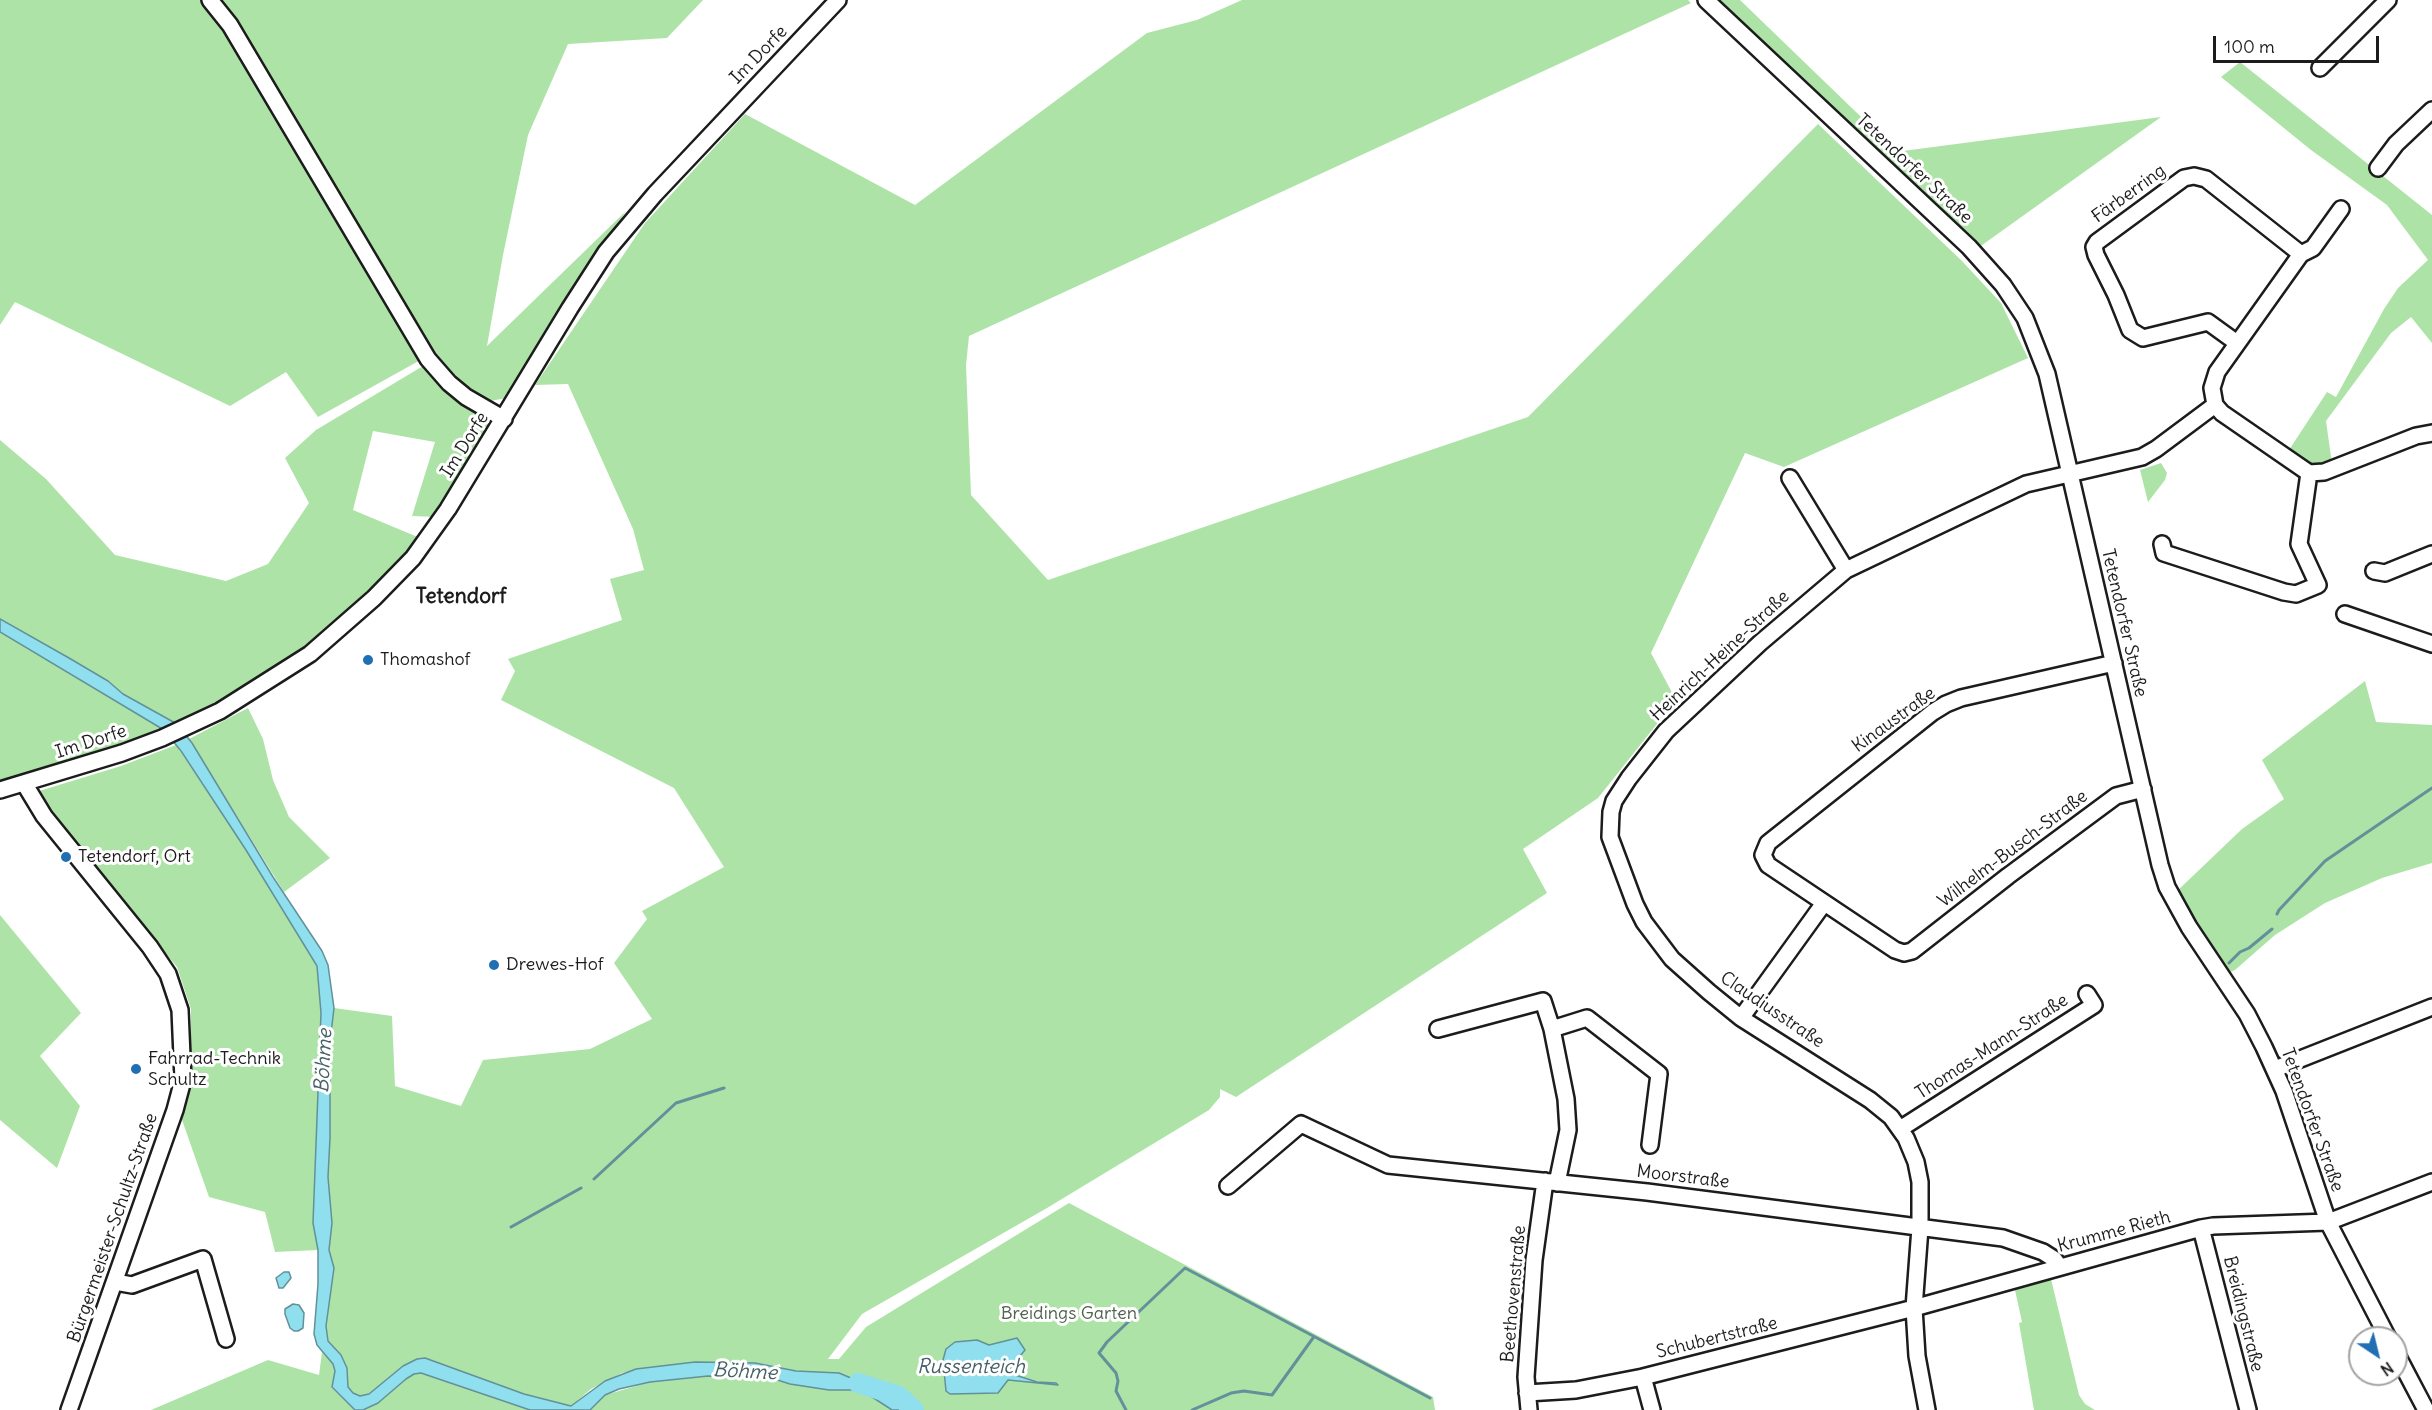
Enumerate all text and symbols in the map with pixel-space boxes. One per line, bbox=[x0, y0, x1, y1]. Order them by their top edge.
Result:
street label: Im Dorfe bbox=[726, 21, 792, 89]
scale bar bbox=[2216, 24, 2382, 62]
text: 100 m bbox=[2224, 35, 2275, 58]
street label: Tetendorfer Straße bbox=[1851, 109, 1977, 229]
street label: Färberring bbox=[2088, 160, 2170, 228]
street label: Im Dorfe bbox=[436, 408, 494, 482]
street label: Tetendorfer Straße bbox=[2096, 547, 2152, 699]
district label: Tetendorf bbox=[416, 584, 506, 610]
street label: Heinrich-Heine-Straße bbox=[1646, 586, 1794, 726]
place label: Thomashof bbox=[380, 649, 470, 671]
marker: Thomashof bbox=[361, 653, 375, 667]
street label: Kinaustraße bbox=[1848, 683, 1940, 757]
street label: Im Dorfe bbox=[53, 720, 129, 764]
street label: Wilhelm-Busch-Straße bbox=[1934, 786, 2092, 912]
place label: Tetendorf, Ort bbox=[78, 846, 191, 868]
marker: Tetendorf, Ort bbox=[59, 850, 73, 864]
place label: Drewes-Hof bbox=[506, 954, 604, 976]
marker: Drewes-Hof bbox=[487, 958, 501, 972]
street label: Claudiusstraße bbox=[1716, 967, 1828, 1053]
street label: Thomas-Mann-Straße bbox=[1912, 990, 2072, 1104]
water label: Böhme bbox=[310, 1028, 338, 1094]
street label: Tetendorfer Straße bbox=[2276, 1045, 2348, 1195]
place label: Fahrrad-Technik Schultz bbox=[148, 1048, 281, 1090]
marker: Fahrrad-Technik Schultz bbox=[129, 1062, 143, 1076]
street label: Bürgermeister-Schultz-Straße bbox=[64, 1110, 162, 1346]
street label: Moorstraße bbox=[1635, 1161, 1731, 1193]
street label: Krumme Rieth bbox=[2055, 1207, 2173, 1257]
street label: Beethovenstraße bbox=[1497, 1224, 1531, 1364]
street label: Breidingstraße bbox=[2218, 1254, 2268, 1374]
park label: Breidings Garten bbox=[1001, 1303, 1137, 1325]
street label: Schubertstraße bbox=[1654, 1312, 1780, 1364]
north arrow bbox=[2348, 1326, 2408, 1386]
water label: Russenteich bbox=[917, 1355, 1025, 1379]
water label: Böhme bbox=[712, 1358, 778, 1386]
text: N bbox=[2377, 1358, 2397, 1380]

